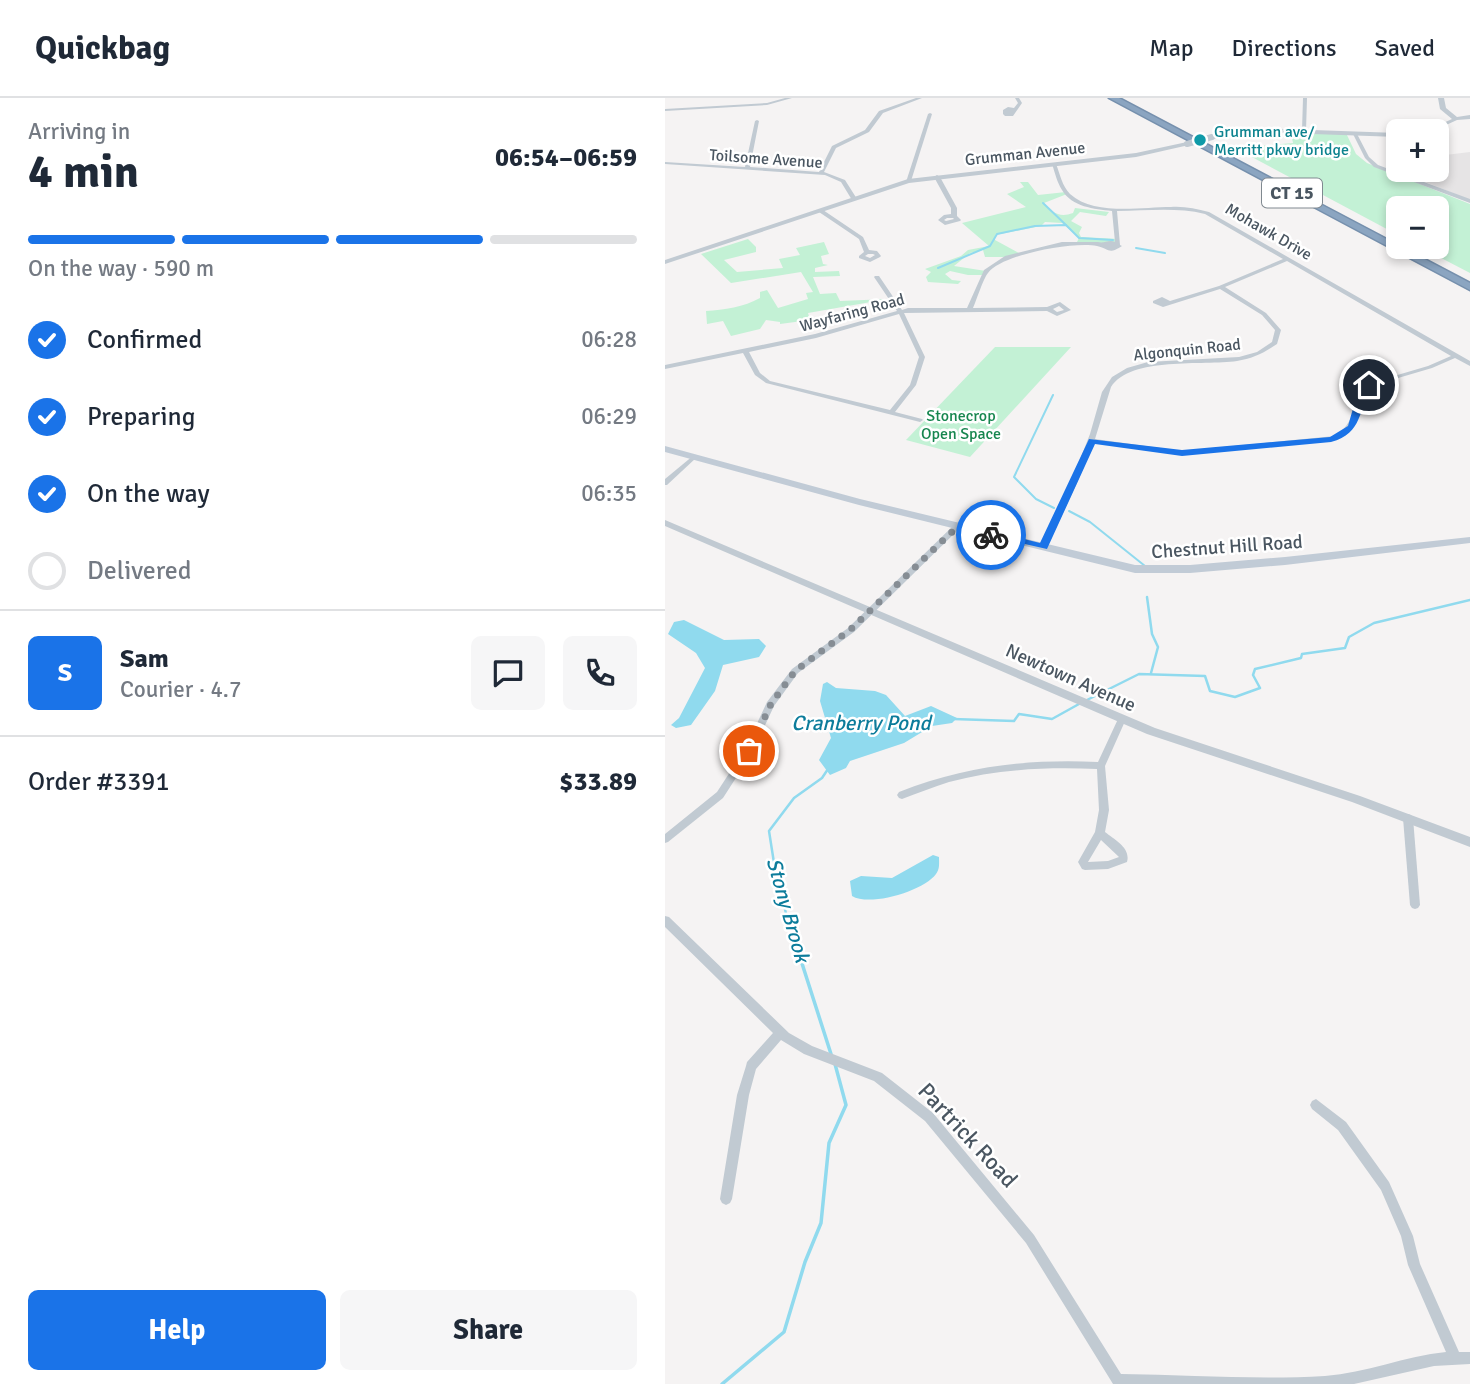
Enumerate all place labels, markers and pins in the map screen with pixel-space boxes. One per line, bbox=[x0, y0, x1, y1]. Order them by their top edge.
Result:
place label: Grumman ave/ Merritt pkwy bridge bbox=[1214, 122, 1349, 160]
marker: Grumman ave/ Merritt pkwy bridge bbox=[1192, 132, 1208, 148]
pin bbox=[1339, 355, 1399, 415]
pin bbox=[719, 721, 779, 781]

